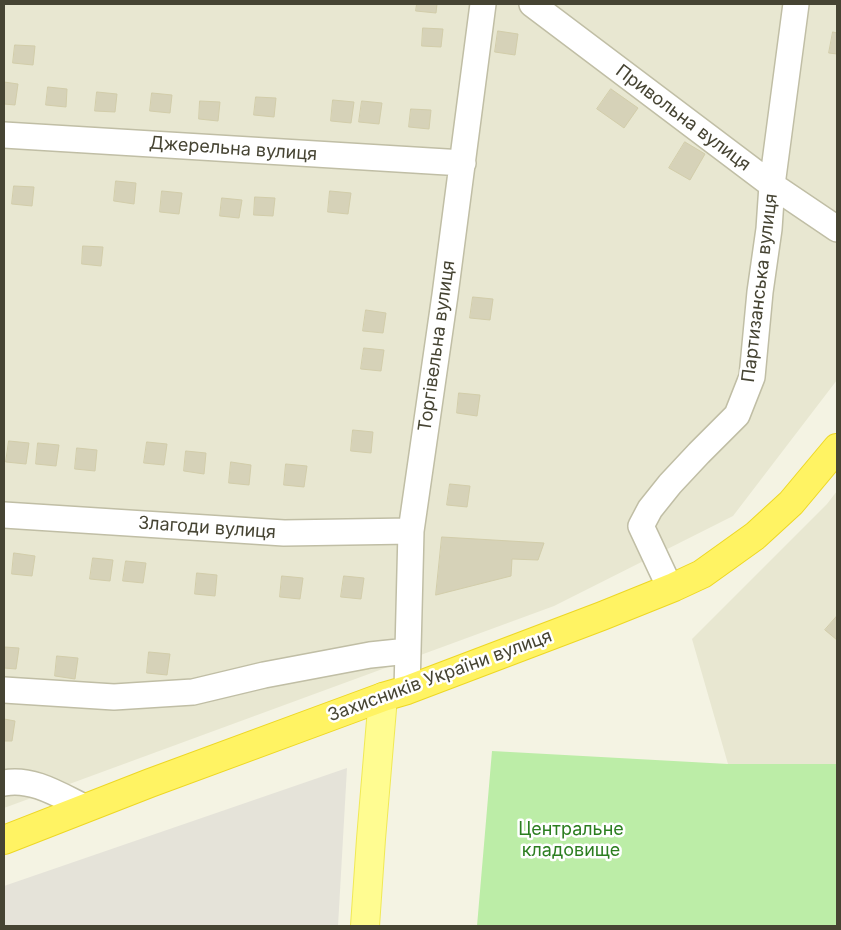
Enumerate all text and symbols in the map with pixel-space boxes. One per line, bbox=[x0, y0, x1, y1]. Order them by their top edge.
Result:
street label: Привольна вулиця bbox=[611, 60, 755, 176]
street label: Джерельна вулиця bbox=[148, 132, 318, 166]
street label: Партизанська вулиця bbox=[738, 192, 782, 384]
street label: Торгівельна вулиця bbox=[414, 259, 460, 433]
street label: Злагоди вулиця bbox=[137, 512, 277, 544]
street label: Захисників України вулиця bbox=[325, 625, 555, 727]
park label: Центральне кладовище bbox=[518, 819, 624, 862]

